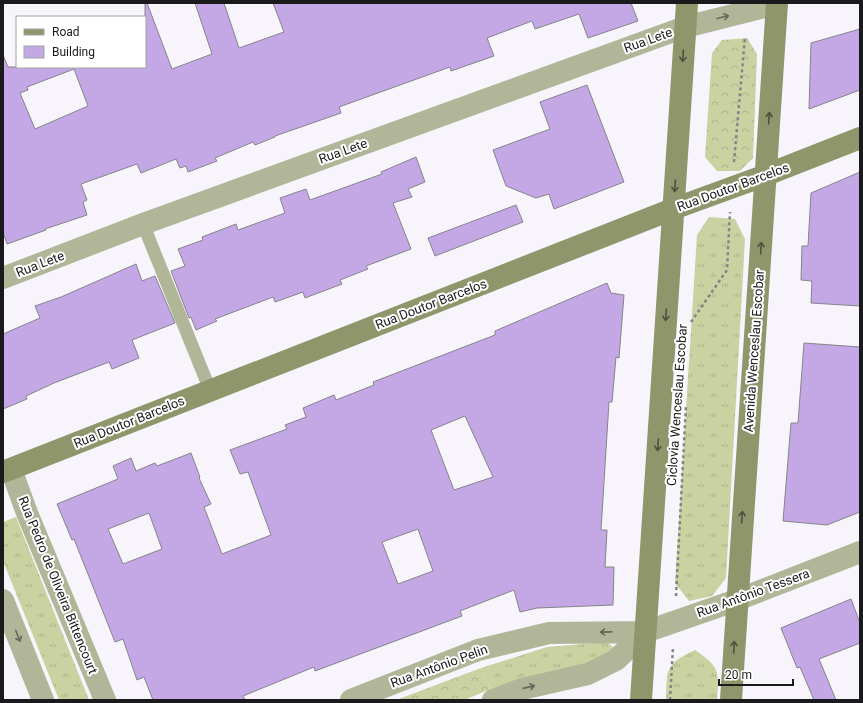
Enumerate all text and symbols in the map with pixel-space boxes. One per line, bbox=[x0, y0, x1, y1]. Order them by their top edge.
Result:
one-way arrow bbox=[716, 13, 729, 21]
legend bbox=[16, 16, 146, 68]
street label: Rua Lete bbox=[622, 24, 674, 56]
text: Road bbox=[52, 25, 80, 39]
text: Building bbox=[52, 45, 95, 59]
one-way arrow bbox=[680, 49, 687, 62]
one-way arrow bbox=[766, 112, 773, 125]
street label: Rua Lete bbox=[317, 135, 369, 167]
street label: Rua Doutor Barcelos bbox=[675, 160, 791, 214]
one-way arrow bbox=[671, 179, 678, 192]
one-way arrow bbox=[757, 242, 764, 255]
street label: Rua Lete bbox=[14, 248, 66, 280]
street label: Avenida Wenceslau Escobar bbox=[741, 269, 767, 433]
street label: Rua Doutor Barcelos bbox=[373, 276, 489, 332]
one-way arrow bbox=[663, 308, 670, 321]
street label: Ciclovia Wenceslau Escobar bbox=[664, 323, 690, 486]
street label: Rua Doutor Barcelos bbox=[71, 393, 187, 451]
one-way arrow bbox=[654, 438, 661, 451]
street label: Rua Pedro de Oliveira Bittencourt bbox=[15, 494, 101, 676]
one-way arrow bbox=[739, 511, 746, 524]
street label: Rua Antônio Tessera bbox=[695, 566, 811, 620]
one-way arrow bbox=[600, 628, 613, 636]
one-way arrow bbox=[14, 629, 22, 641]
street label: Rua Antônio Pelin bbox=[388, 641, 490, 691]
one-way arrow bbox=[730, 641, 738, 654]
scale bar bbox=[719, 661, 793, 687]
text: 20 m bbox=[725, 668, 752, 682]
one-way arrow bbox=[523, 682, 536, 690]

